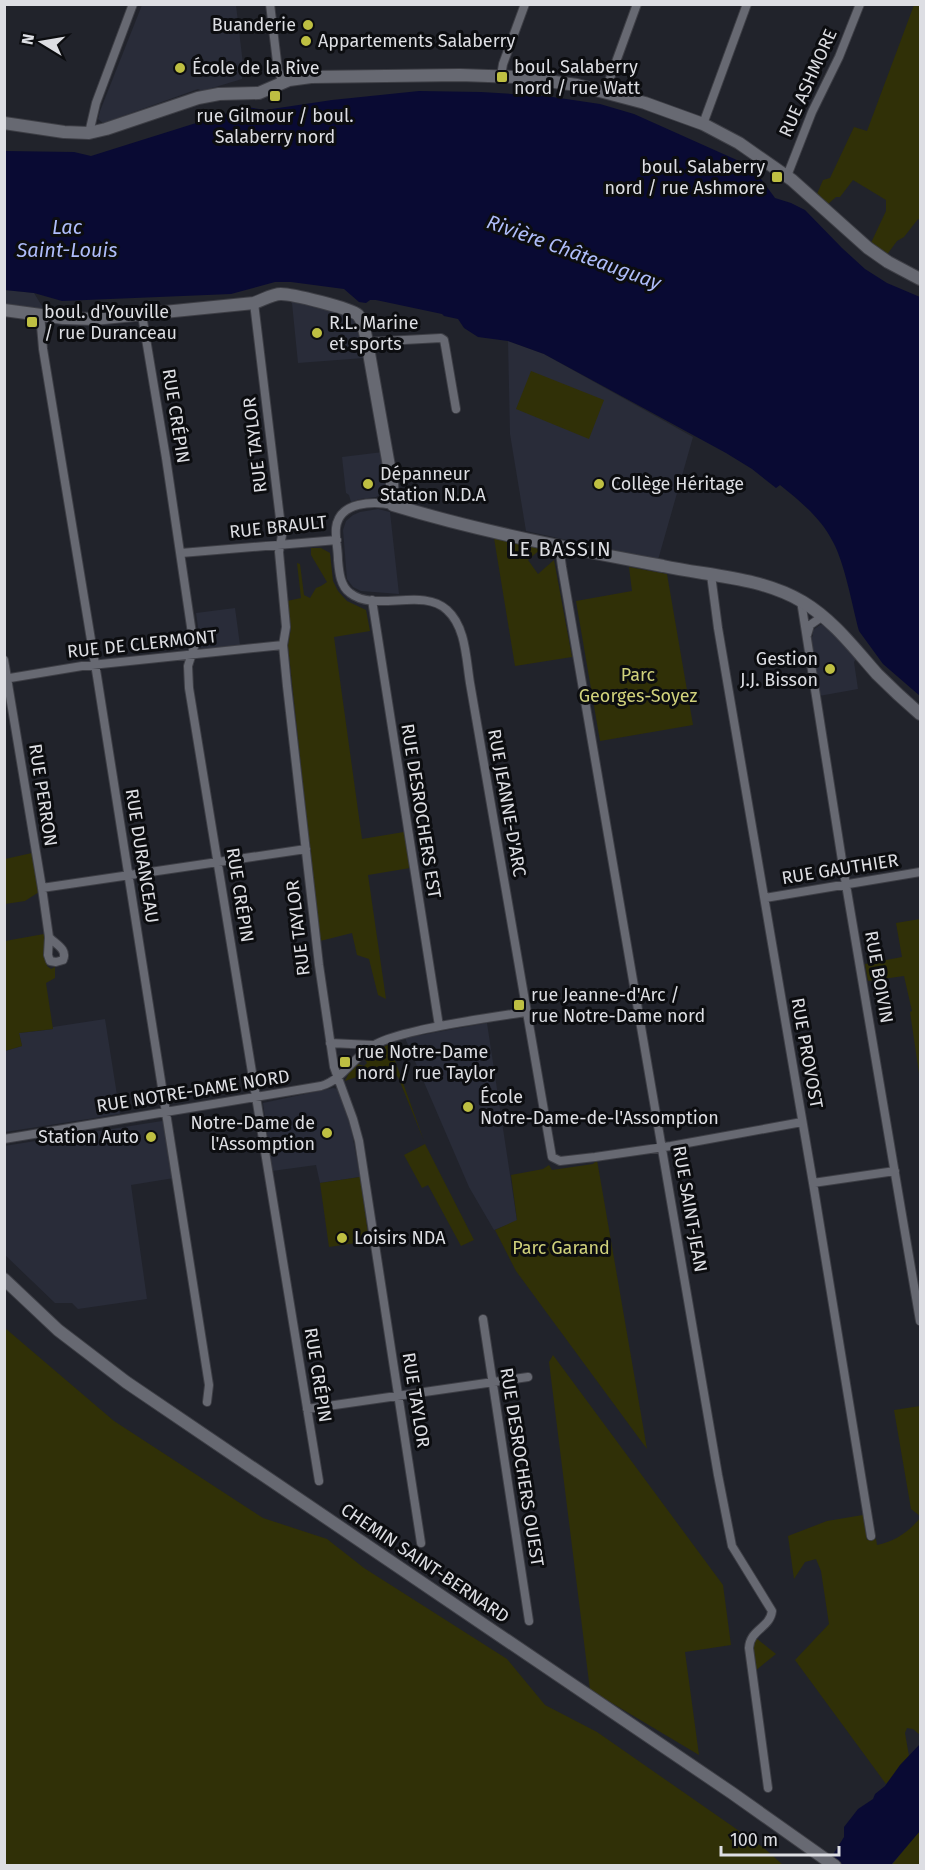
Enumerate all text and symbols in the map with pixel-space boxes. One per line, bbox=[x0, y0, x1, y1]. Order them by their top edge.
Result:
north arrow bbox=[12, 12, 72, 72]
place label: Buanderie bbox=[212, 14, 296, 36]
marker: Buanderie bbox=[301, 18, 315, 32]
street label: RUE ASHMORE bbox=[774, 25, 842, 141]
place label: Appartements Salaberry bbox=[318, 30, 516, 52]
text: N bbox=[17, 32, 38, 46]
marker: Appartements Salaberry bbox=[299, 34, 313, 48]
place label: École de la Rive bbox=[192, 56, 319, 79]
place label: boul. Salaberry nord / rue Watt bbox=[514, 56, 641, 99]
marker: École de la Rive bbox=[173, 61, 187, 75]
marker: boul. Salaberry nord / rue Watt bbox=[495, 70, 509, 84]
marker: rue Gilmour / boul. Salaberry nord bbox=[268, 89, 282, 103]
place label: rue Gilmour / boul. Salaberry nord bbox=[196, 105, 354, 148]
place label: boul. Salaberry nord / rue Ashmore bbox=[604, 156, 765, 199]
marker: boul. Salaberry nord / rue Ashmore bbox=[770, 170, 784, 184]
water label: Rivière Châteauguay bbox=[484, 209, 666, 295]
water label: Lac Saint-Louis bbox=[16, 215, 117, 262]
place label: boul. d'Youville / rue Duranceau bbox=[44, 301, 177, 344]
place label: R.L. Marine et sports bbox=[329, 312, 418, 355]
marker: boul. d'Youville / rue Duranceau bbox=[25, 315, 39, 329]
marker: R.L. Marine et sports bbox=[310, 326, 324, 340]
street label: RUE CRÉPIN bbox=[158, 367, 195, 465]
street label: RUE TAYLOR bbox=[238, 396, 272, 494]
place label: Dépanneur Station N.D.A bbox=[380, 463, 487, 506]
place label: Collège Héritage bbox=[611, 473, 744, 495]
marker: Dépanneur Station N.D.A bbox=[361, 477, 375, 491]
marker: Collège Héritage bbox=[592, 477, 606, 491]
street label: RUE BRAULT bbox=[228, 511, 328, 543]
district label: LE BASSIN bbox=[508, 537, 612, 561]
street label: RUE DE CLERMONT bbox=[66, 625, 219, 663]
place label: Gestion J.J. Bisson bbox=[740, 648, 818, 691]
marker: Gestion J.J. Bisson bbox=[823, 662, 837, 676]
park label: Parc Georges-Soyez bbox=[579, 664, 697, 707]
street label: RUE DESROCHERS EST bbox=[396, 722, 446, 901]
street label: RUE JEANNE-D'ARC bbox=[483, 727, 531, 879]
street label: RUE PERRON bbox=[24, 742, 62, 848]
street label: RUE DURANCEAU bbox=[121, 787, 163, 925]
street label: RUE CRÉPIN bbox=[222, 846, 259, 944]
street label: RUE GAUTHIER bbox=[780, 849, 900, 889]
street label: RUE TAYLOR bbox=[281, 879, 315, 977]
street label: RUE BOIVIN bbox=[860, 929, 898, 1025]
place label: rue Jeanne-d'Arc / rue Notre-Dame nord bbox=[531, 984, 705, 1027]
street label: RUE PROVOST bbox=[786, 996, 828, 1111]
marker: rue Jeanne-d'Arc / rue Notre-Dame nord bbox=[512, 998, 526, 1012]
place label: rue Notre-Dame nord / rue Taylor bbox=[357, 1041, 496, 1084]
marker: rue Notre-Dame nord / rue Taylor bbox=[338, 1055, 352, 1069]
street label: RUE NOTRE-DAME NORD bbox=[95, 1065, 291, 1117]
place label: École Notre-Dame-de-l'Assomption bbox=[480, 1085, 719, 1129]
marker: École Notre-Dame-de-l'Assomption bbox=[461, 1100, 475, 1114]
place label: Notre-Dame de l'Assomption bbox=[190, 1112, 315, 1155]
place label: Station Auto bbox=[38, 1126, 139, 1148]
marker: Notre-Dame de l'Assomption bbox=[320, 1126, 334, 1140]
marker: Station Auto bbox=[144, 1130, 158, 1144]
street label: RUE SAINT-JEAN bbox=[668, 1144, 712, 1274]
place label: Loisirs NDA bbox=[354, 1227, 446, 1249]
marker: Loisirs NDA bbox=[335, 1231, 349, 1245]
park label: Parc Garand bbox=[512, 1237, 610, 1259]
street label: RUE CRÉPIN bbox=[300, 1326, 337, 1424]
street label: RUE TAYLOR bbox=[398, 1351, 434, 1449]
street label: RUE DESROCHERS OUEST bbox=[495, 1366, 549, 1569]
street label: CHEMIN SAINT-BERNARD bbox=[337, 1498, 513, 1628]
scale bar bbox=[721, 1819, 840, 1857]
text: 100 m bbox=[730, 1829, 778, 1851]

